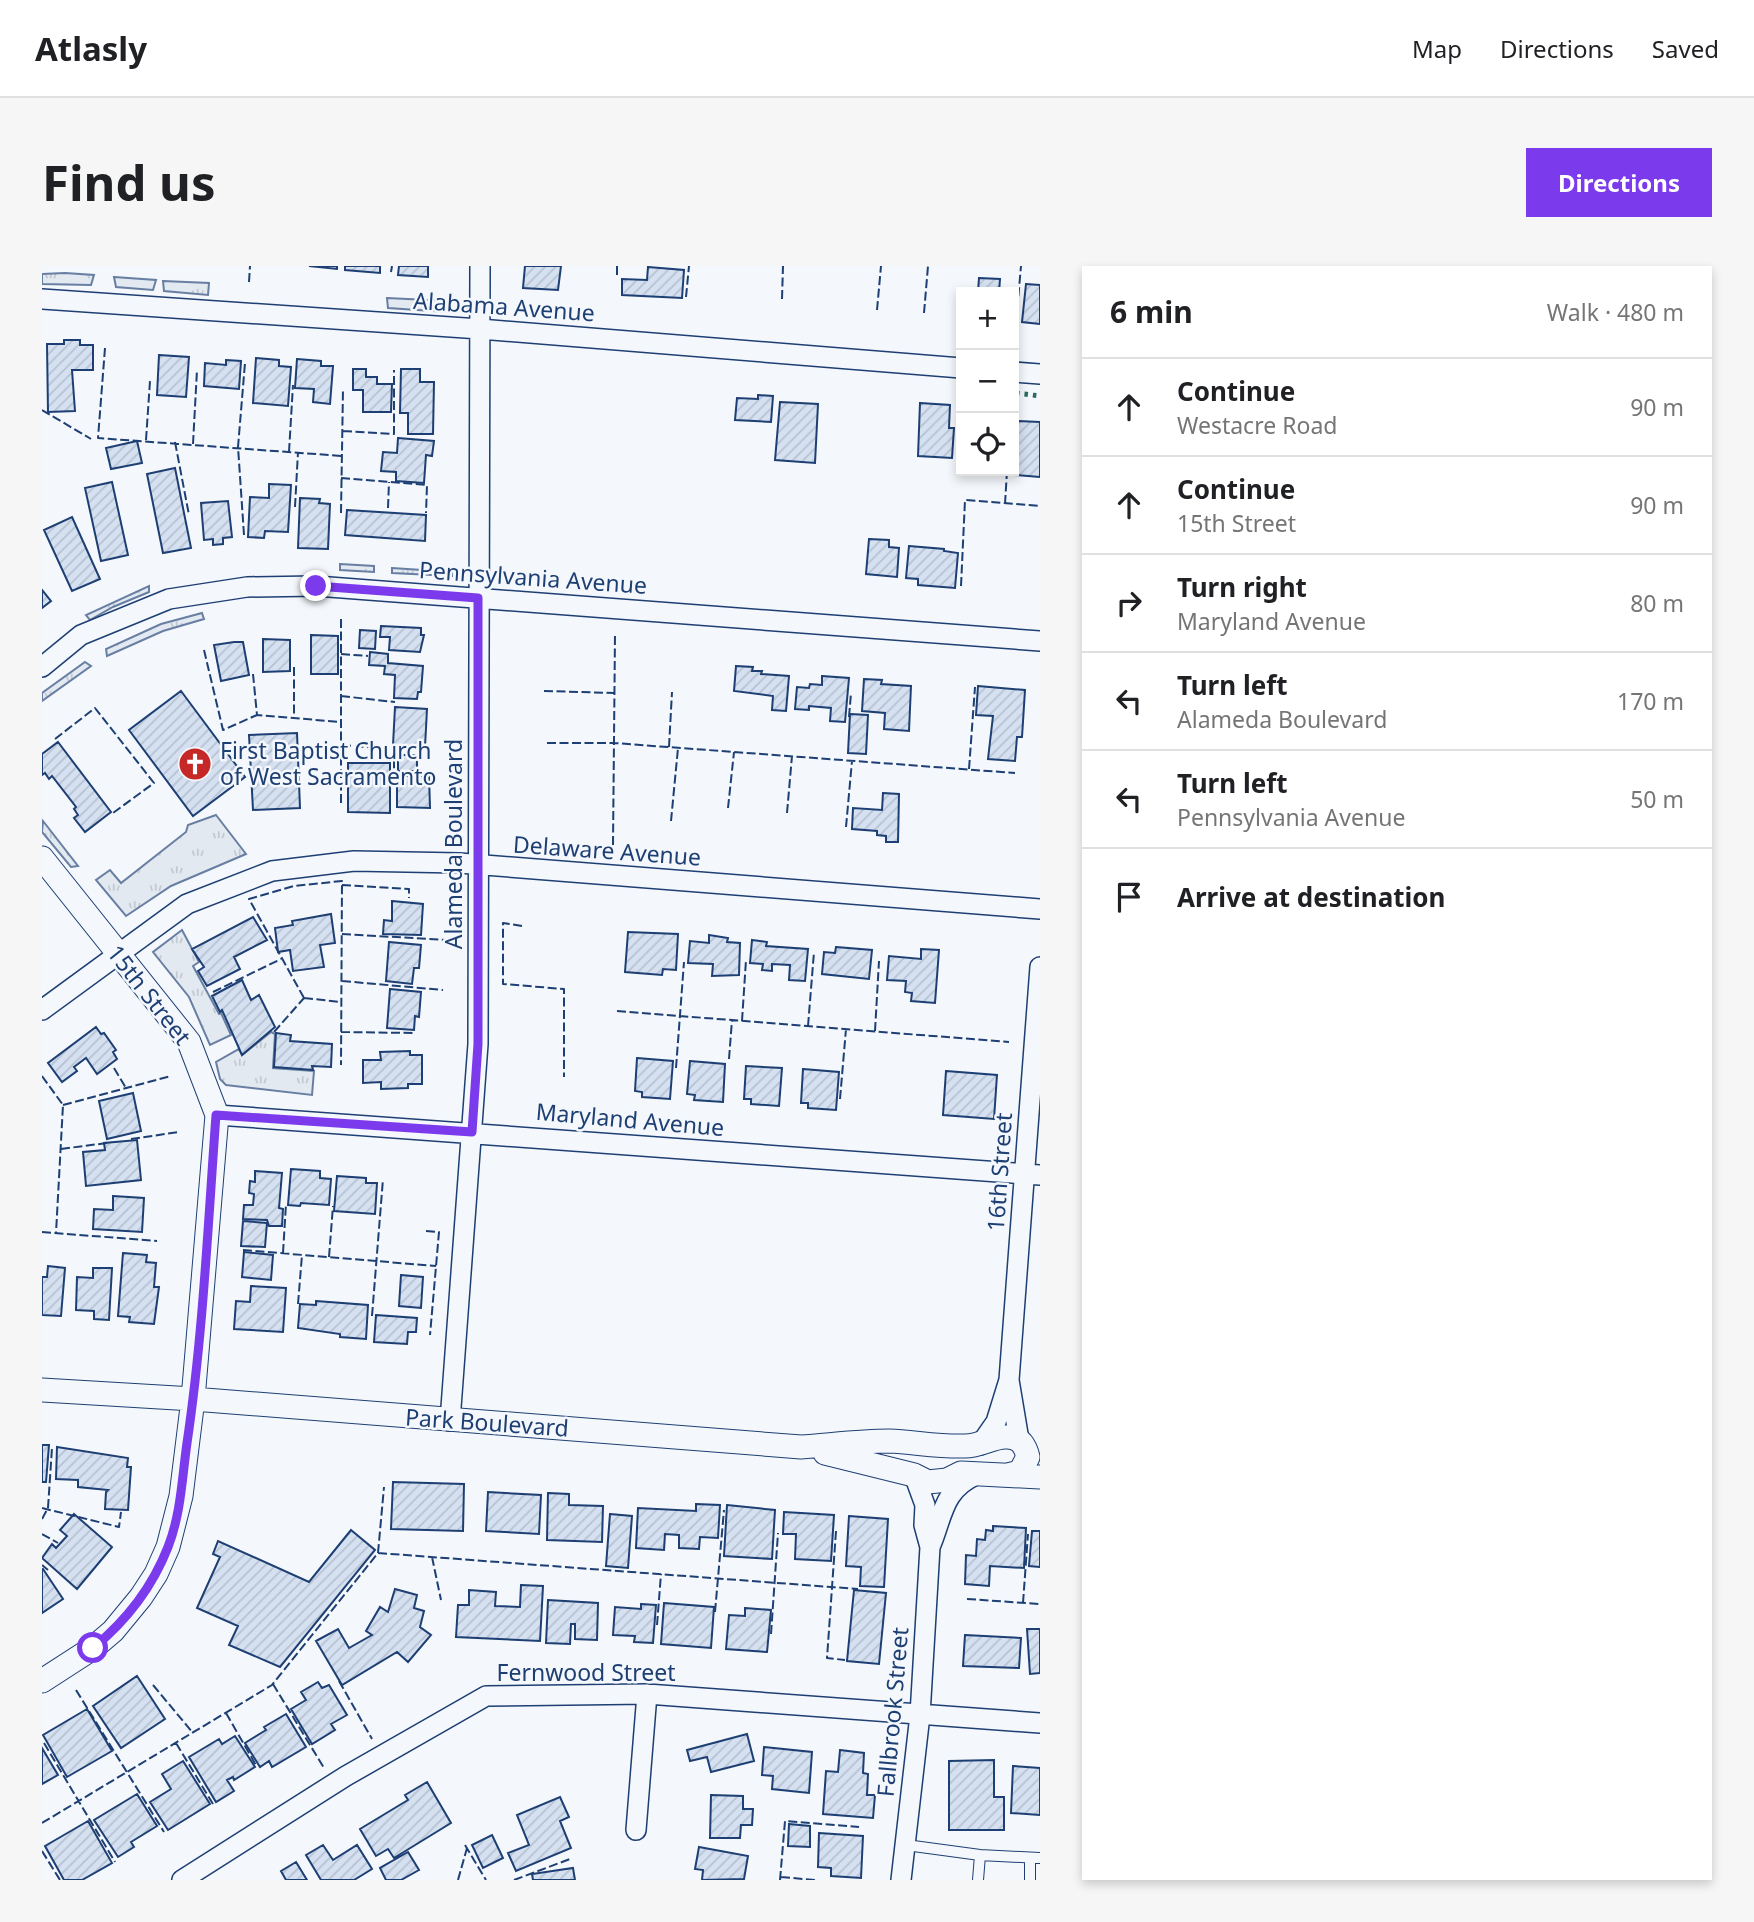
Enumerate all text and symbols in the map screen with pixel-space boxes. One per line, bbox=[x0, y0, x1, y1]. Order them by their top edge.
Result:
text: Atlasly bbox=[35, 26, 147, 71]
text: Map bbox=[1412, 32, 1462, 65]
text: Directions bbox=[1500, 32, 1614, 65]
text: Saved bbox=[1652, 32, 1719, 65]
button: Directions bbox=[1526, 148, 1712, 217]
text: Find us bbox=[42, 149, 216, 215]
street label: Alabama Avenue bbox=[412, 284, 596, 328]
map controls bbox=[956, 287, 1019, 476]
button: + bbox=[956, 287, 1019, 350]
text: 6 min bbox=[1110, 291, 1193, 332]
text: Walk · 480 m bbox=[1547, 296, 1684, 328]
button: − bbox=[956, 350, 1019, 413]
text: Continue bbox=[1177, 373, 1295, 409]
icon: ahead bbox=[1110, 388, 1148, 426]
text: 90 m bbox=[1630, 391, 1684, 423]
text: Westacre Road bbox=[1177, 409, 1337, 441]
button: locate bbox=[956, 413, 1019, 476]
text: Continue bbox=[1177, 471, 1295, 507]
icon: ahead bbox=[1110, 486, 1148, 524]
text: 90 m bbox=[1630, 489, 1684, 521]
text: 15th Street bbox=[1177, 507, 1296, 539]
street label: Pennsylvania Avenue bbox=[418, 553, 648, 601]
text: Turn right bbox=[1177, 569, 1307, 605]
route end bbox=[300, 570, 331, 601]
icon: right bbox=[1110, 584, 1148, 622]
text: 80 m bbox=[1630, 587, 1684, 619]
text: Maryland Avenue bbox=[1177, 605, 1366, 637]
text: Turn left bbox=[1177, 667, 1288, 703]
icon: left bbox=[1110, 682, 1148, 720]
text: 170 m bbox=[1617, 685, 1684, 717]
text: Alameda Boulevard bbox=[1177, 703, 1387, 735]
place label: First Baptist Church of West Sacramento bbox=[220, 734, 436, 792]
street label: Alameda Boulevard bbox=[437, 739, 469, 949]
church icon: First Baptist Church of West Sacramento bbox=[176, 745, 214, 783]
text: Turn left bbox=[1177, 765, 1288, 801]
icon: left bbox=[1110, 780, 1148, 818]
text: 50 m bbox=[1630, 783, 1684, 815]
text: Pennsylvania Avenue bbox=[1177, 801, 1405, 833]
street label: Delaware Avenue bbox=[512, 827, 702, 873]
icon: arrive bbox=[1110, 878, 1148, 916]
text: Arrive at destination bbox=[1177, 879, 1446, 915]
street label: 15th Street bbox=[101, 938, 199, 1051]
street label: Maryland Avenue bbox=[535, 1095, 726, 1143]
street label: 16th Street bbox=[979, 1111, 1019, 1232]
street label: Park Boulevard bbox=[404, 1400, 570, 1444]
street label: Fallbrook Street bbox=[869, 1626, 915, 1798]
route start bbox=[77, 1632, 108, 1663]
street label: Fernwood Street bbox=[497, 1656, 675, 1688]

